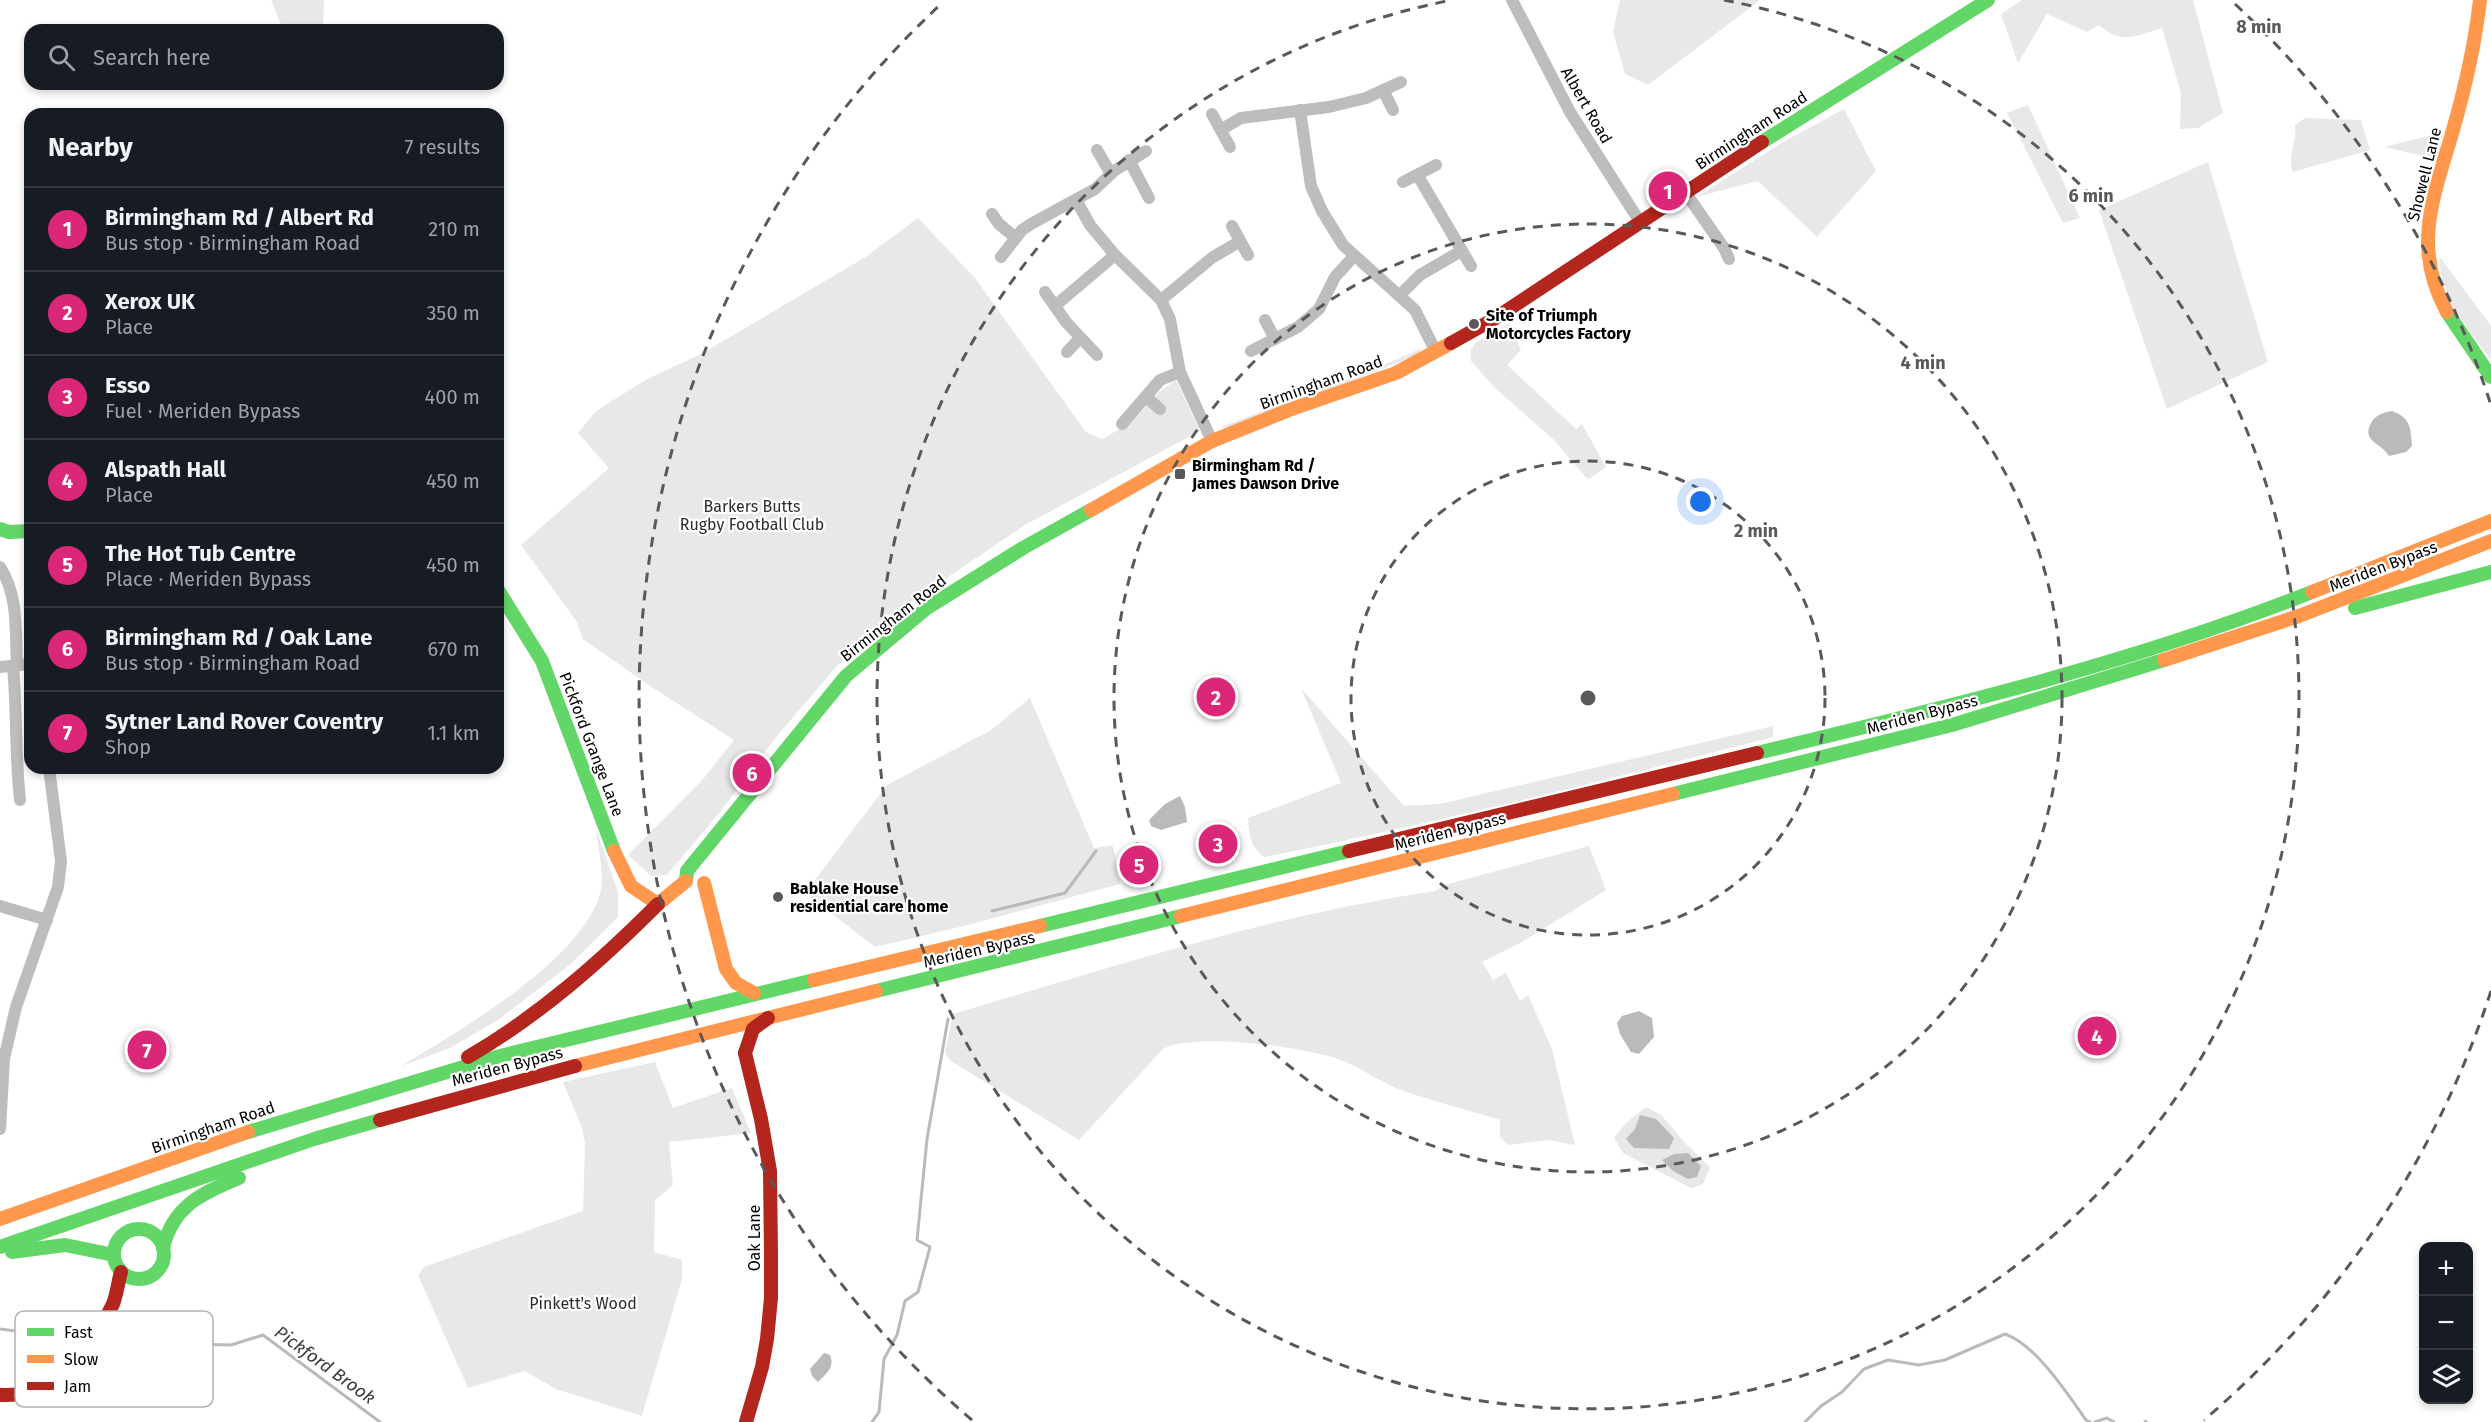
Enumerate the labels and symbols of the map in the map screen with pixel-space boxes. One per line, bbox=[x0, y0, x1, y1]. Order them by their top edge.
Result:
text: 8 min bbox=[2236, 16, 2282, 38]
street label: Albert Road bbox=[1557, 64, 1616, 147]
street label: Birmingham Road bbox=[1692, 87, 1811, 174]
street label: Showell Lane bbox=[2404, 125, 2445, 223]
pin: 1 bbox=[1648, 168, 1688, 213]
text: 6 min bbox=[2068, 185, 2114, 207]
place label: Site of Triumph Motorcycles Factory bbox=[1486, 306, 1632, 343]
marker: Site of Triumph Motorcycles Factory bbox=[1467, 317, 1481, 331]
street label: Birmingham Road bbox=[1257, 351, 1385, 414]
text: 4 min bbox=[1900, 352, 1946, 374]
place label: Birmingham Rd / James Dawson Drive bbox=[1191, 456, 1339, 493]
marker: Birmingham Rd / James Dawson Drive bbox=[1173, 467, 1187, 481]
your location bbox=[1686, 487, 1715, 516]
park label: Barkers Butts Rugby Football Club bbox=[680, 497, 824, 534]
text: 2 min bbox=[1734, 520, 1778, 542]
street label: Meriden Bypass bbox=[2327, 537, 2440, 596]
street label: Birmingham Road bbox=[837, 571, 950, 666]
street label: Pickford Grange Lane bbox=[555, 669, 628, 819]
pin: 2 bbox=[1196, 674, 1236, 720]
centre of rings bbox=[1578, 688, 1598, 708]
street label: Meriden Bypass bbox=[1865, 691, 1980, 738]
pin: 6 bbox=[732, 750, 771, 796]
street label: Meriden Bypass bbox=[1392, 808, 1508, 854]
pin: 3 bbox=[1198, 822, 1238, 866]
pin: 5 bbox=[1120, 842, 1158, 888]
place label: Bablake House residential care home bbox=[790, 879, 948, 916]
marker: Bablake House residential care home bbox=[771, 890, 785, 904]
street label: Meriden Bypass bbox=[921, 927, 1037, 972]
pin: 4 bbox=[2078, 1014, 2116, 1058]
pin: 7 bbox=[128, 1028, 166, 1072]
street label: Meriden Bypass bbox=[450, 1043, 565, 1090]
street label: Birmingham Road bbox=[149, 1097, 277, 1157]
street label: Oak Lane bbox=[745, 1205, 764, 1271]
park label: Pinkett's Wood bbox=[529, 1294, 637, 1313]
legend bbox=[15, 1311, 213, 1407]
water label: Pickford Brook bbox=[270, 1321, 380, 1409]
text: Fast bbox=[64, 1323, 93, 1342]
text: Slow bbox=[64, 1350, 99, 1369]
text: Jam bbox=[64, 1377, 91, 1396]

